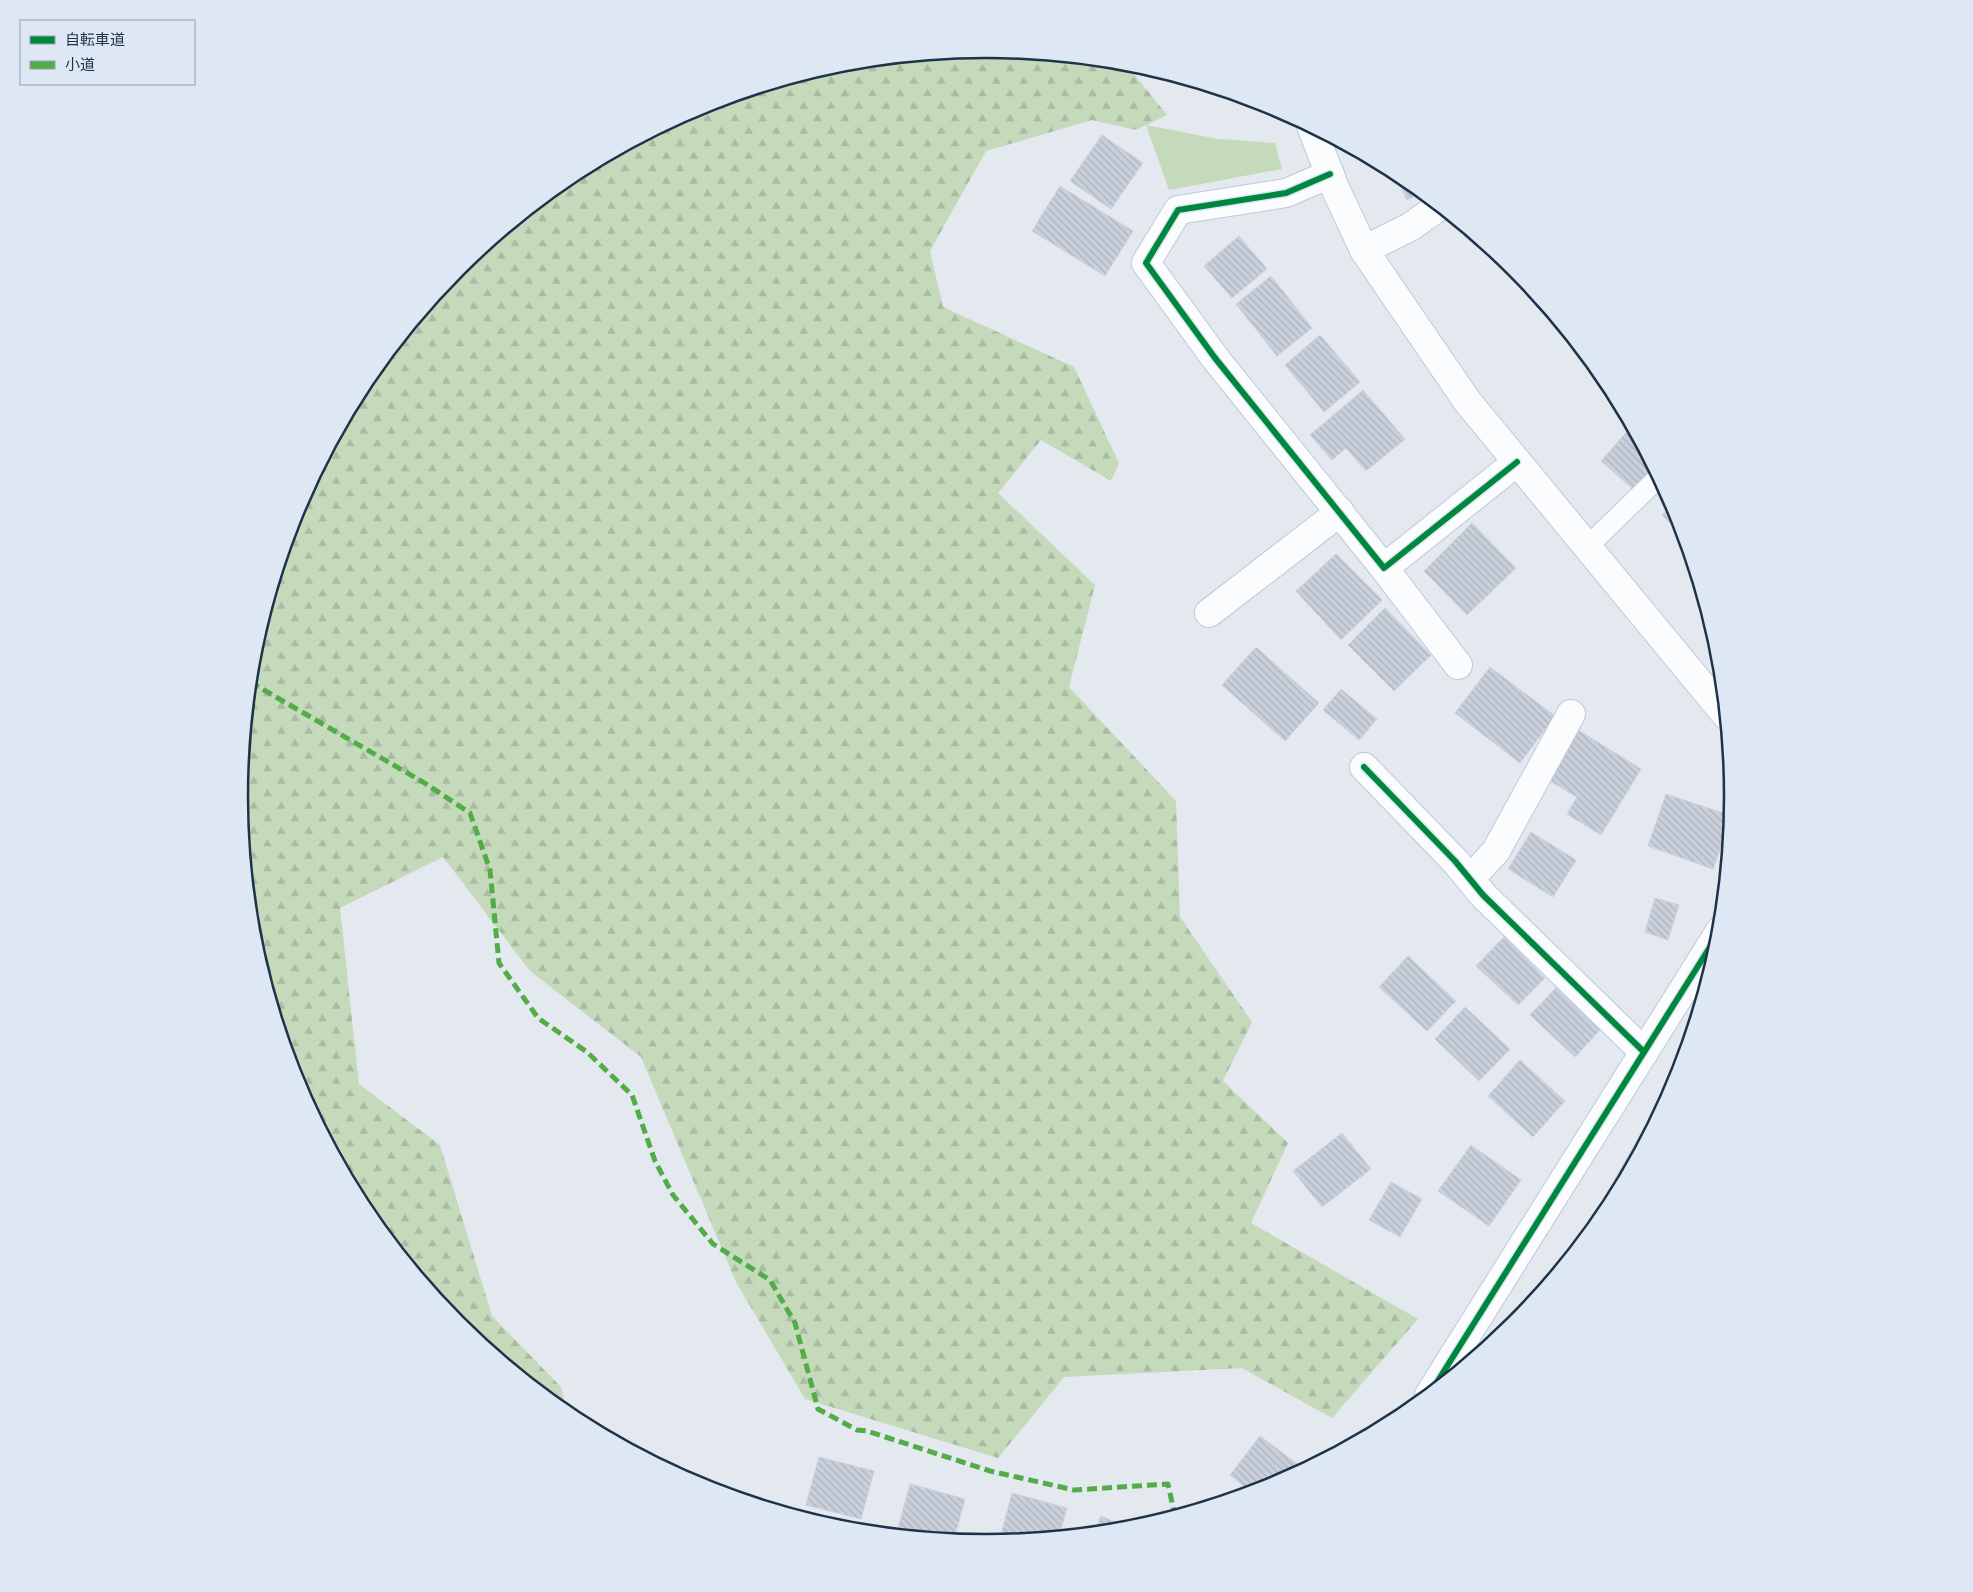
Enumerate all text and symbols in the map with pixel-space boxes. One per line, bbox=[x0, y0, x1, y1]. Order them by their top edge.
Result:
legend bbox=[20, 20, 195, 85]
text: 自転車道 bbox=[65, 30, 125, 49]
text: 小道 bbox=[65, 55, 95, 74]

